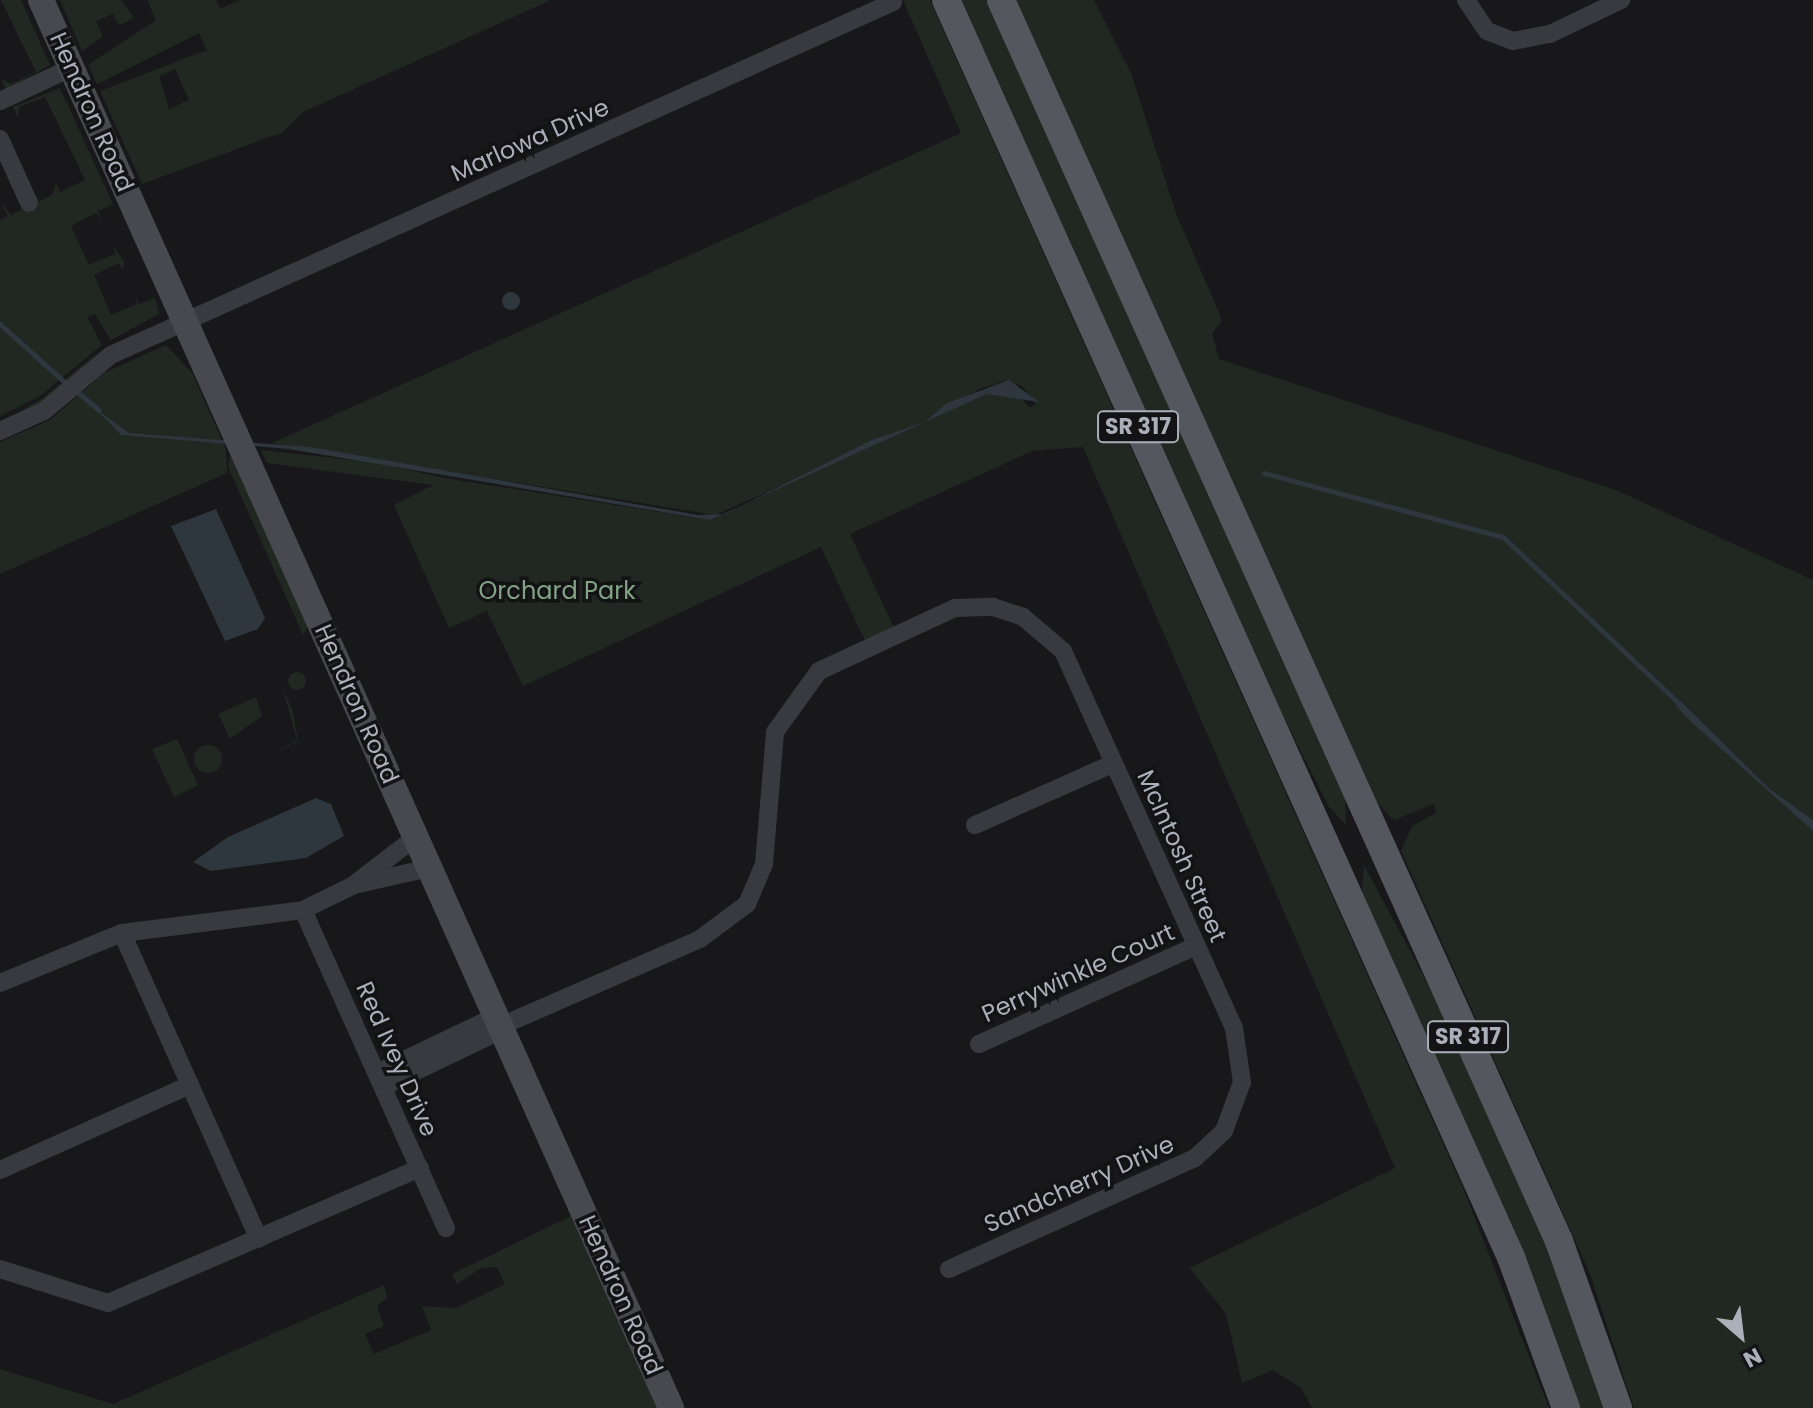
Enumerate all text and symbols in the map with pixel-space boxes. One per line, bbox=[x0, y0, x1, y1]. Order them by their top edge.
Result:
street label: Hendron Road bbox=[44, 28, 140, 196]
street label: Marlowa Drive bbox=[447, 92, 613, 188]
road number: SR 317 bbox=[1096, 409, 1180, 445]
park label: Orchard Park bbox=[479, 577, 635, 605]
street label: Hendron Road bbox=[309, 620, 405, 788]
street label: McIntosh Street bbox=[1131, 766, 1233, 946]
street label: Perrywinkle Court bbox=[977, 918, 1179, 1028]
street label: Red Ivey Drive bbox=[350, 977, 444, 1141]
road number: SR 317 bbox=[1426, 1019, 1510, 1055]
street label: Sandcherry Drive bbox=[980, 1129, 1178, 1239]
street label: Hendron Road bbox=[573, 1211, 669, 1379]
north arrow bbox=[1701, 1296, 1781, 1376]
text: N bbox=[1738, 1340, 1767, 1375]

